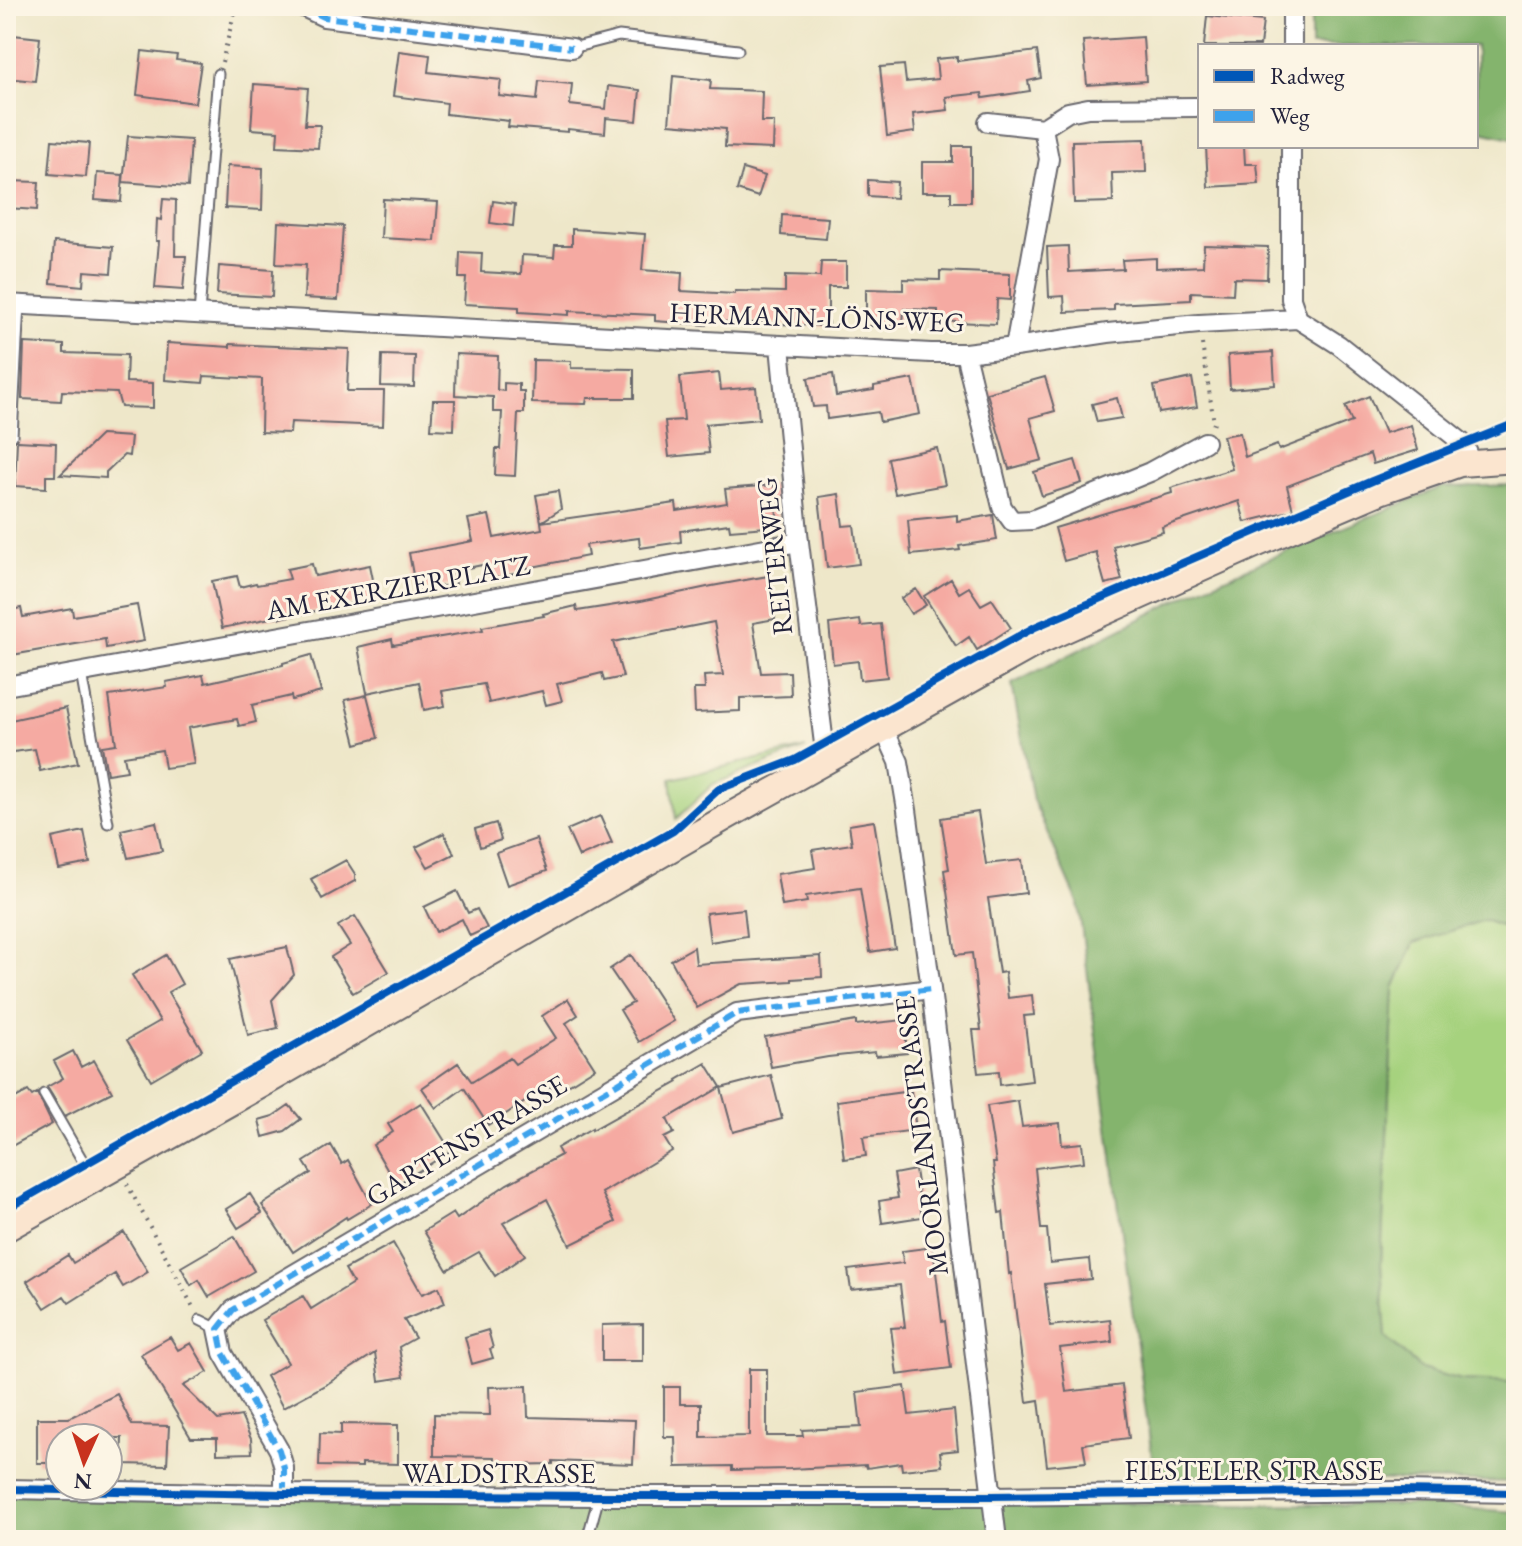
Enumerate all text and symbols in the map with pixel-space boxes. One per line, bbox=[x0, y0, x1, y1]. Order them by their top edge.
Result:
legend bbox=[1198, 44, 1478, 148]
text: Radweg bbox=[1270, 60, 1345, 91]
text: Weg bbox=[1270, 100, 1310, 131]
street label: HERMANN-LÖNS-WEG bbox=[669, 294, 965, 340]
street label: REITERWEG bbox=[748, 475, 800, 637]
street label: AM EXERZIERPLATZ bbox=[262, 546, 533, 628]
street label: MOORLANDSTRASSE bbox=[886, 994, 956, 1278]
street label: GARTENSTRASSE bbox=[359, 1066, 573, 1214]
north arrow bbox=[44, 1422, 124, 1502]
street label: FIESTELER STRASSE bbox=[1124, 1452, 1384, 1488]
street label: WALDSTRASSE bbox=[403, 1455, 596, 1491]
text: N bbox=[73, 1467, 93, 1496]

